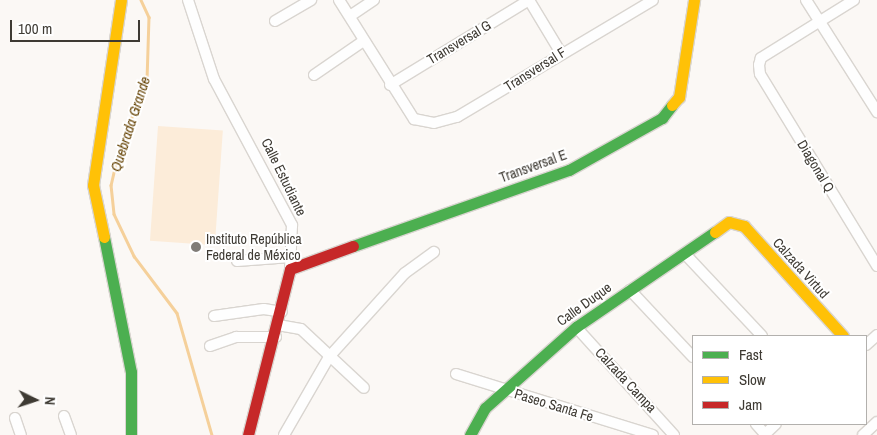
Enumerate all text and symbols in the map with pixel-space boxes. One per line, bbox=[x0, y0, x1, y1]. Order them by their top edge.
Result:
scale bar bbox=[12, 10, 142, 42]
street label: Transversal G bbox=[424, 16, 494, 68]
text: 100 m bbox=[18, 18, 52, 39]
street label: Transversal F bbox=[501, 43, 569, 95]
water label: Quebrada Grande bbox=[106, 74, 154, 174]
street label: Calle Estudiante bbox=[258, 135, 310, 219]
street label: Diagonal Q bbox=[794, 137, 838, 195]
street label: Transversal E bbox=[497, 146, 569, 186]
place label: Instituto República Federal de México bbox=[206, 231, 302, 264]
street label: Calzada Virtud bbox=[769, 234, 833, 302]
marker: Instituto República Federal de México bbox=[190, 241, 202, 253]
street label: Calle Duque bbox=[554, 279, 614, 329]
legend bbox=[692, 335, 867, 425]
street label: Calzada Campa bbox=[592, 344, 660, 416]
text: Fast bbox=[739, 344, 762, 365]
text: Slow bbox=[739, 369, 766, 390]
north arrow bbox=[10, 375, 60, 425]
street label: Paseo Santa Fe bbox=[512, 385, 596, 425]
text: Jam bbox=[739, 394, 762, 415]
text: N bbox=[41, 396, 59, 406]

